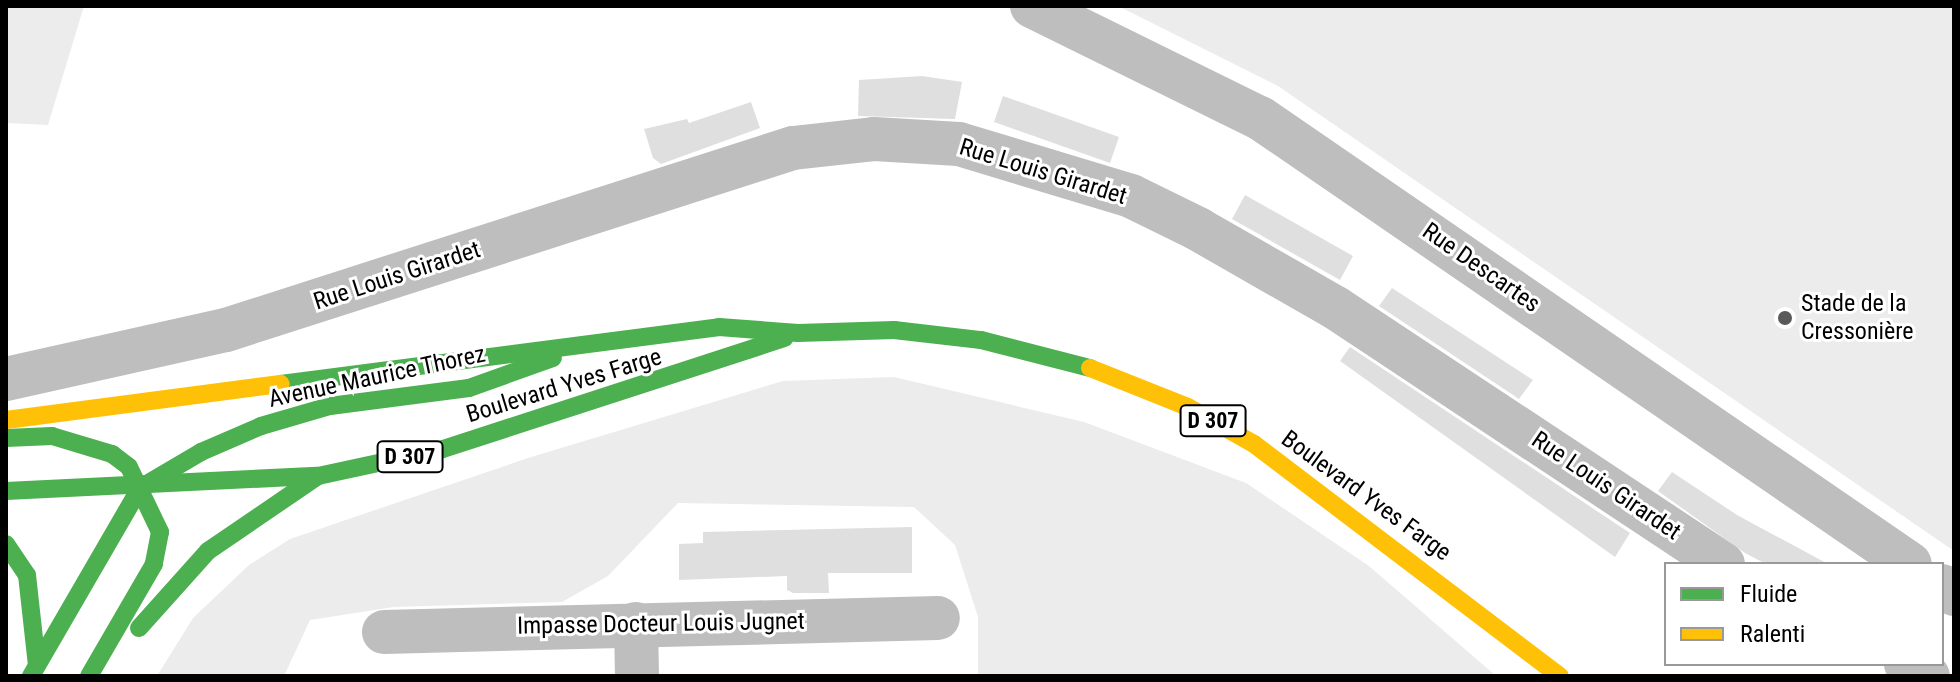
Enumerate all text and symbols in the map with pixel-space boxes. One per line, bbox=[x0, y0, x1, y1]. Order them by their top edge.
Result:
street label: Rue Louis Girardet bbox=[956, 133, 1130, 211]
street label: Rue Descartes bbox=[1417, 217, 1545, 319]
street label: Rue Louis Girardet bbox=[310, 235, 484, 317]
place label: Stade de la Cressonière bbox=[1801, 290, 1914, 346]
marker: Stade de la Cressonière bbox=[1776, 309, 1794, 327]
street label: Avenue Maurice Thorez bbox=[266, 340, 488, 414]
street label: Boulevard Yves Farge bbox=[463, 343, 665, 429]
road number: D 307 bbox=[1179, 403, 1247, 439]
street label: Boulevard Yves Farge bbox=[1276, 425, 1456, 567]
street label: Rue Louis Girardet bbox=[1526, 426, 1686, 546]
road number: D 307 bbox=[376, 439, 444, 475]
legend bbox=[1664, 562, 1944, 666]
text: Fluide bbox=[1740, 580, 1797, 608]
street label: Impasse Docteur Louis Jugnet bbox=[517, 607, 805, 641]
text: Ralenti bbox=[1740, 620, 1805, 648]

